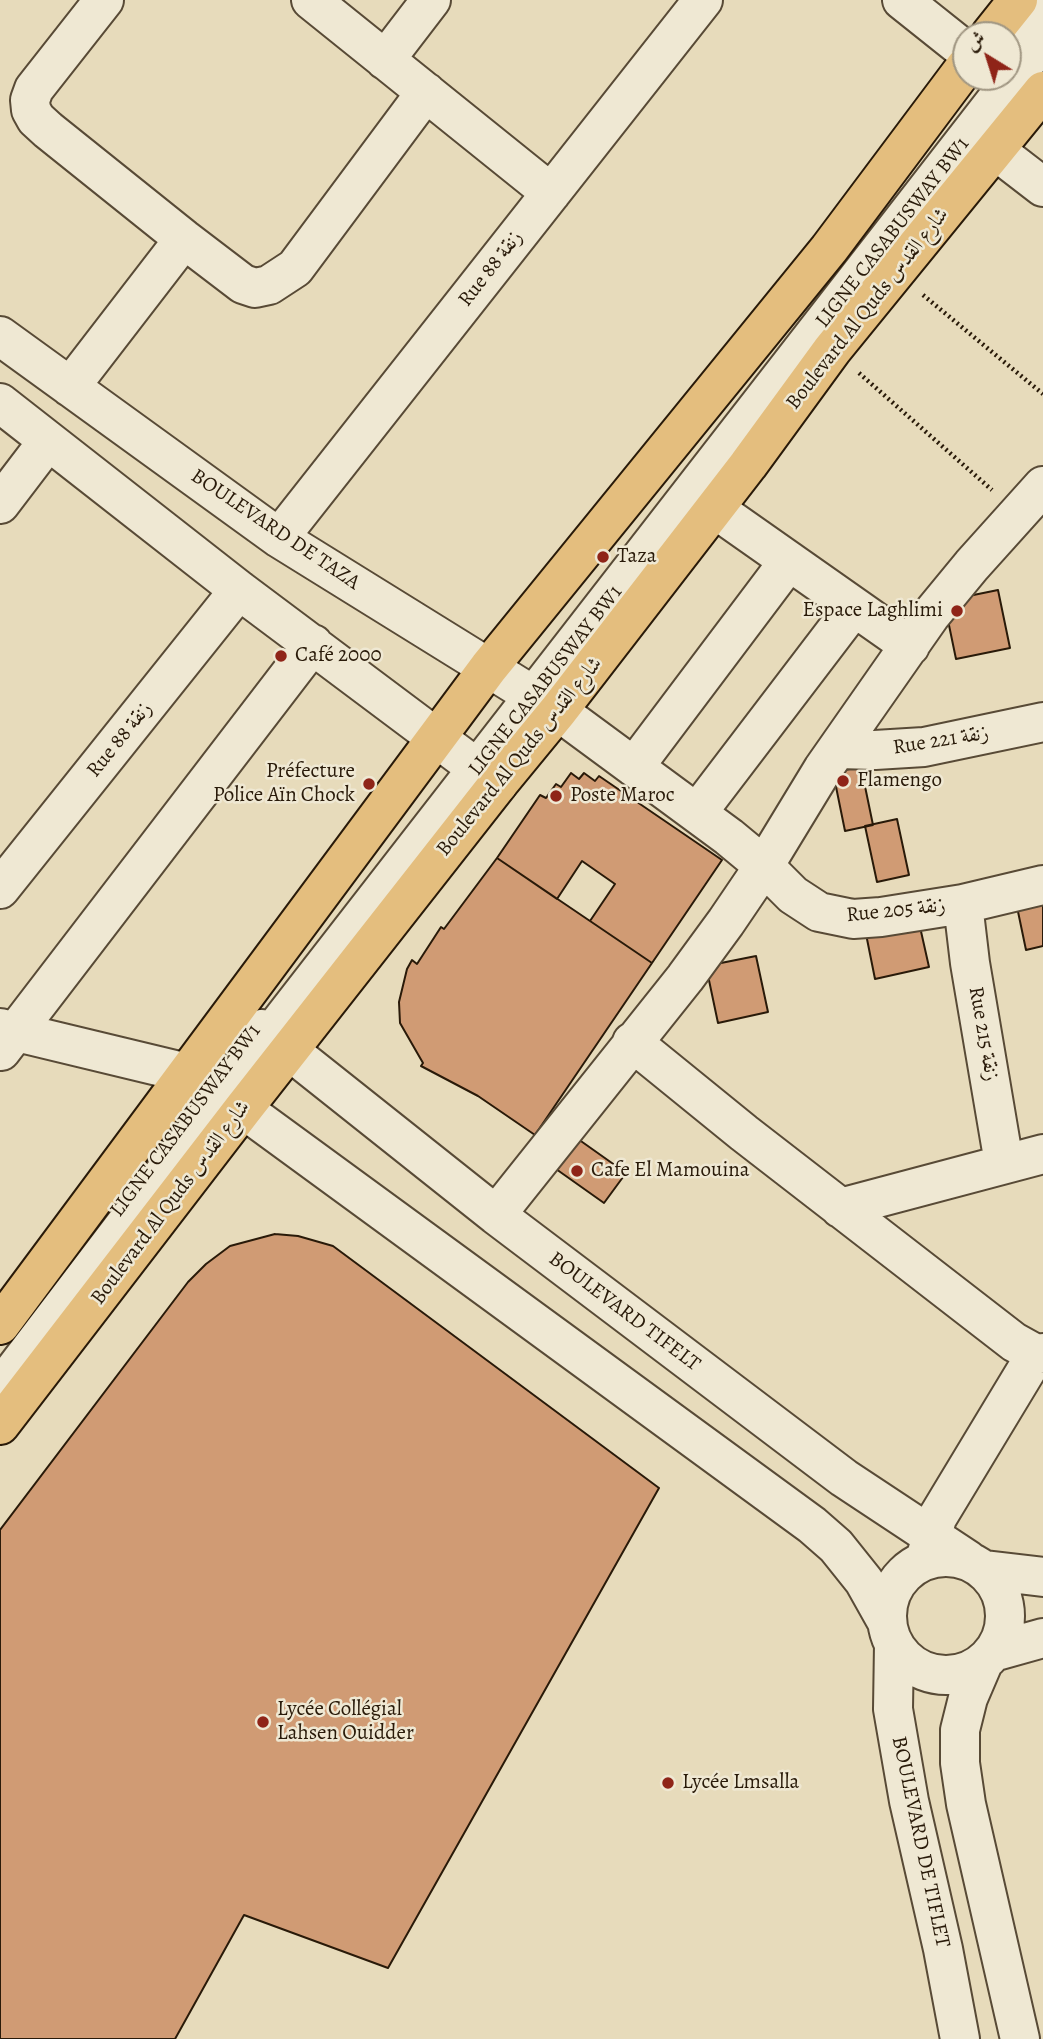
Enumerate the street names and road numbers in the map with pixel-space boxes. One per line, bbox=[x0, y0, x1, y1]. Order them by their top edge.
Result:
street label: LIGNE CASABUSWAY BW1 bbox=[811, 133, 975, 333]
street label: Boulevard Al Quds شارع القدس bbox=[781, 203, 955, 415]
street label: Rue 88 زنقة bbox=[453, 226, 529, 312]
street label: BOULEVARD DE TAZA bbox=[186, 464, 364, 596]
street label: LIGNE CASABUSWAY BW1 bbox=[464, 581, 628, 781]
street label: Boulevard Al Quds شارع القدس bbox=[432, 652, 608, 862]
street label: Rue 88 زنقة bbox=[82, 697, 158, 783]
street label: Rue 221 زنقة bbox=[891, 721, 991, 761]
street label: Rue 205 زنقة bbox=[845, 893, 947, 929]
street label: Rue 215 زنقة bbox=[962, 985, 1004, 1083]
street label: LIGNE CASABUSWAY BW1 bbox=[105, 1020, 267, 1222]
street label: Boulevard Al Quds شارع القدس bbox=[86, 1096, 256, 1310]
street label: BOULEVARD TIFELT bbox=[543, 1247, 705, 1377]
street label: BOULEVARD DE TIFLET bbox=[885, 1734, 955, 1950]

